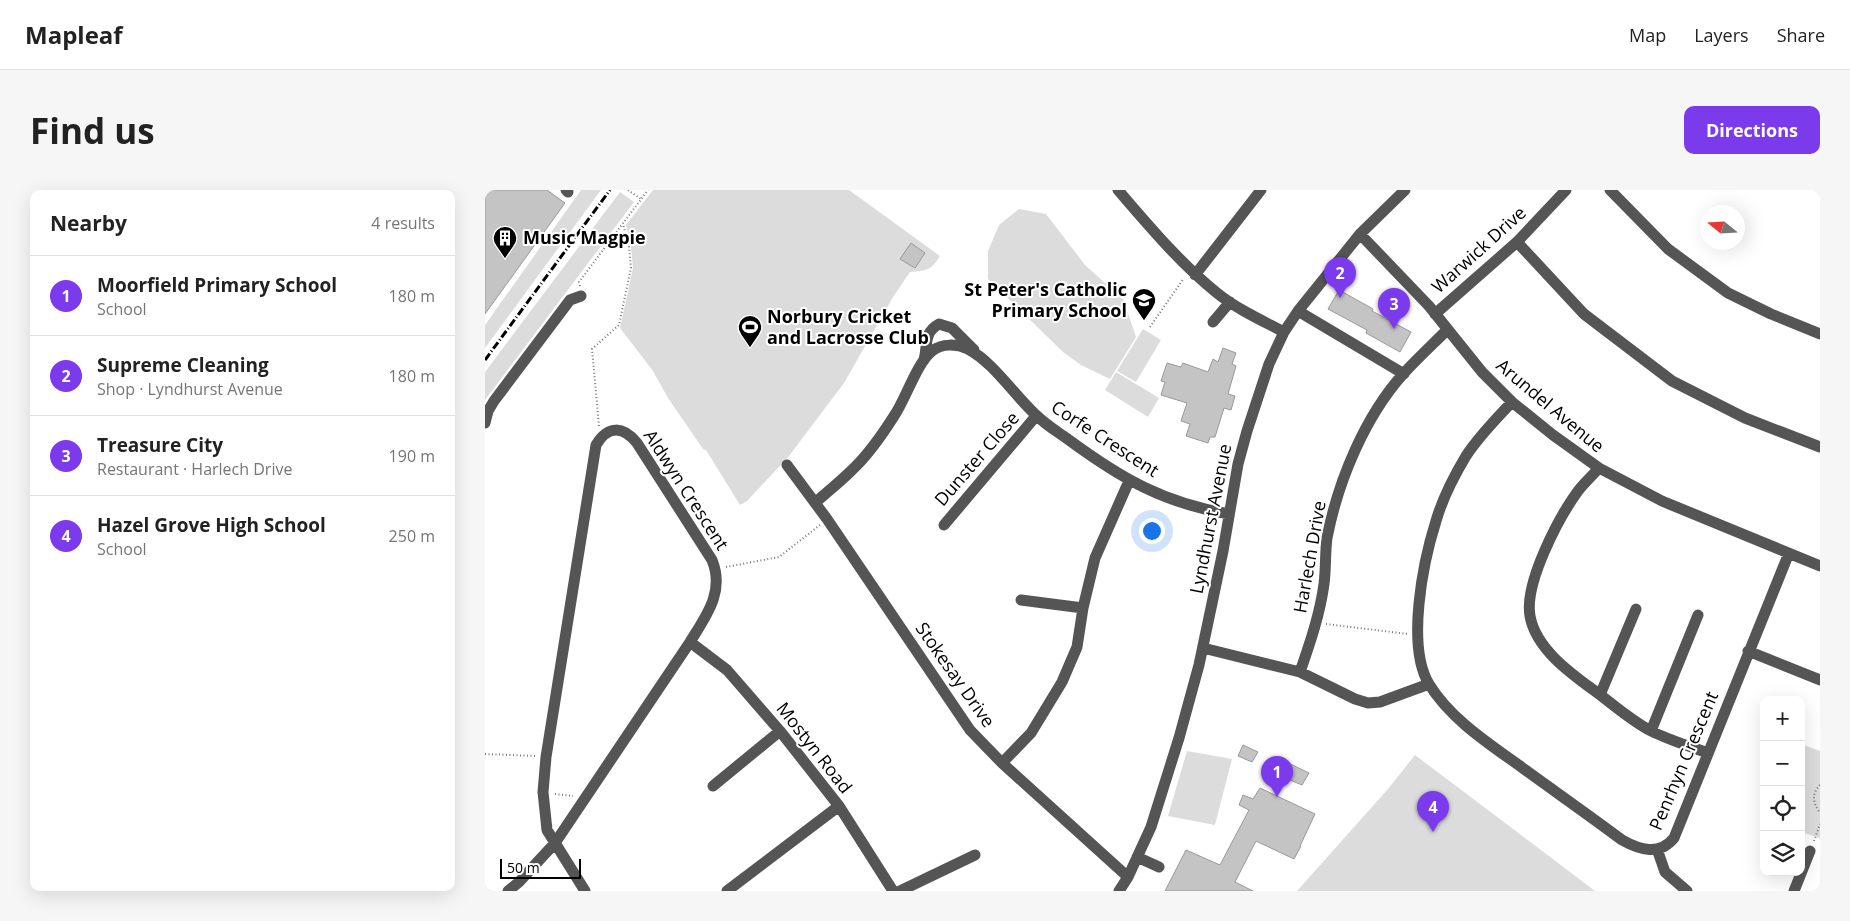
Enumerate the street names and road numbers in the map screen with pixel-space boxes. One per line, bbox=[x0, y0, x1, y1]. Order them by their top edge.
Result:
street label: Warwick Drive bbox=[1426, 200, 1531, 298]
street label: Arundel Avenue bbox=[1492, 353, 1610, 457]
street label: Corfe Crescent bbox=[1047, 394, 1164, 482]
street label: Dunster Close bbox=[929, 406, 1024, 511]
street label: Aldwyn Crescent bbox=[639, 425, 735, 554]
street label: Lyndhurst Avenue bbox=[1184, 442, 1236, 596]
street label: Harlech Drive bbox=[1287, 499, 1331, 615]
street label: Stokesay Drive bbox=[911, 617, 1001, 732]
street label: Penrhyn Crescent bbox=[1643, 687, 1723, 834]
street label: Mostyn Road bbox=[772, 697, 858, 798]

